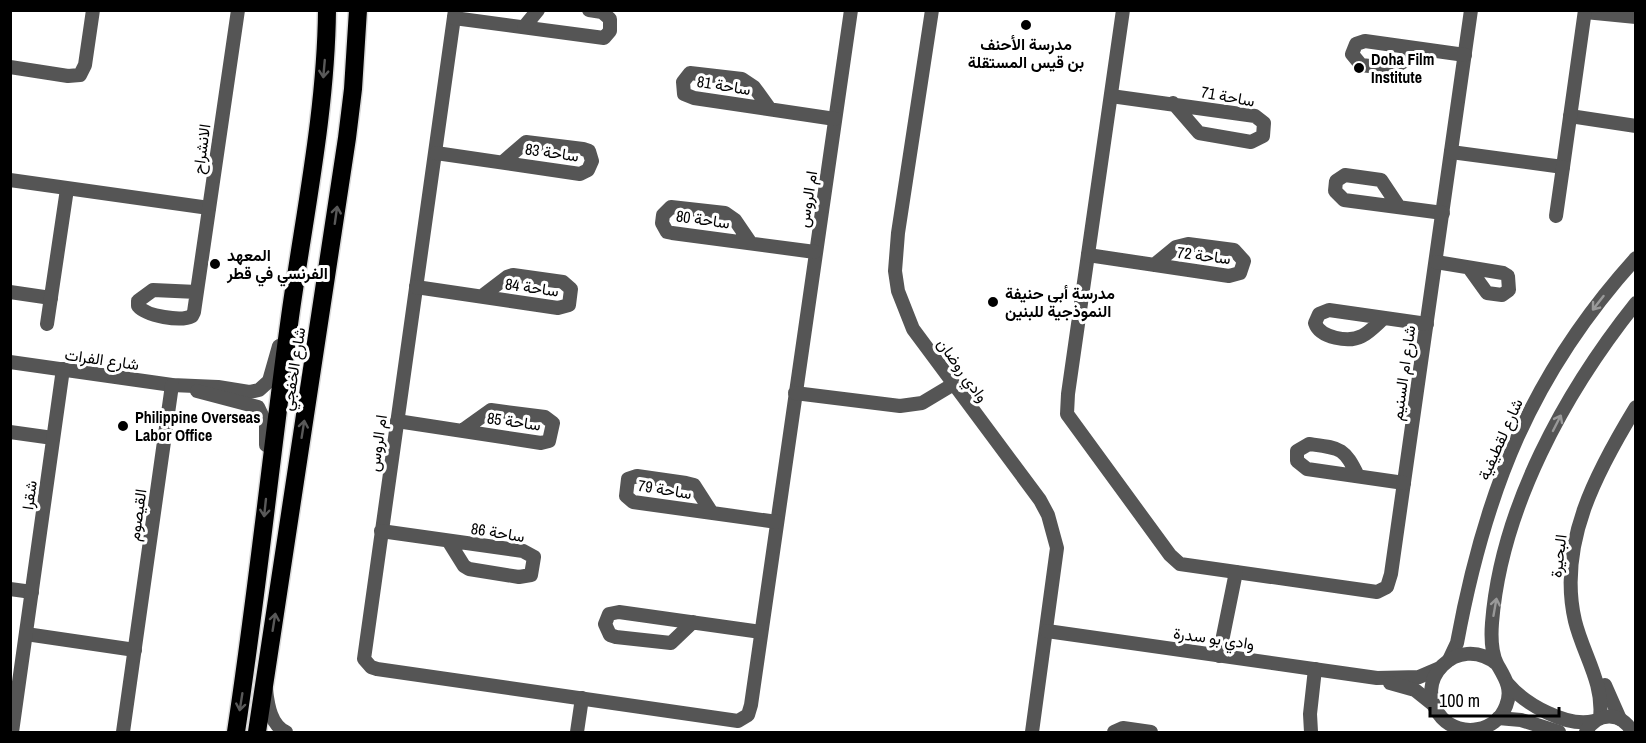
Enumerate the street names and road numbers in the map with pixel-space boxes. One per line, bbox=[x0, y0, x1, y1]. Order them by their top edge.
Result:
street label: ساحة 81 bbox=[696, 70, 752, 100]
street label: ساحة 71 bbox=[1199, 80, 1257, 112]
street label: الانشراح bbox=[187, 123, 216, 176]
street label: ساحة 83 bbox=[524, 137, 580, 167]
street label: ام الروس bbox=[792, 169, 822, 229]
street label: ساحة 80 bbox=[675, 204, 731, 234]
street label: ساحة 72 bbox=[1176, 241, 1232, 269]
street label: ساحة 84 bbox=[504, 272, 560, 302]
street label: شارع ام السنيم bbox=[1385, 324, 1422, 422]
street label: شارع الخفجي bbox=[276, 326, 313, 413]
street label: وادي روضان bbox=[930, 334, 994, 408]
street label: شارع الفرات bbox=[63, 343, 141, 376]
street label: شارع لقطيفية bbox=[1472, 395, 1529, 484]
street label: ساحة 85 bbox=[486, 406, 542, 436]
street label: ام الروس bbox=[362, 413, 392, 473]
street label: ساحة 79 bbox=[637, 474, 693, 504]
street label: شقرا bbox=[16, 479, 42, 511]
street label: القيصوم bbox=[122, 487, 152, 543]
street label: ساحة 86 bbox=[470, 517, 526, 547]
street label: البحيرة bbox=[1544, 533, 1572, 579]
street label: وادي بو سدرة bbox=[1172, 621, 1256, 658]

